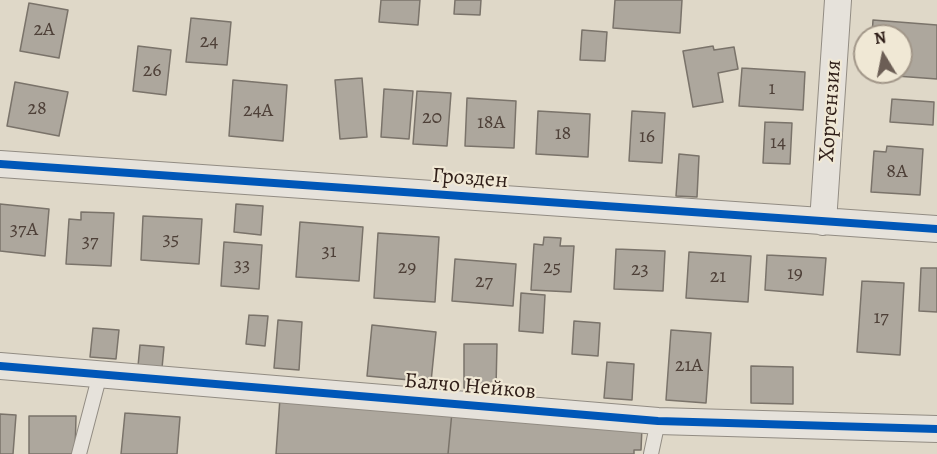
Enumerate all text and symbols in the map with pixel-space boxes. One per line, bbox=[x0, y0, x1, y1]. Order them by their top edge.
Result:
house number: 2А bbox=[33, 18, 55, 42]
north arrow bbox=[853, 24, 913, 84]
text: N bbox=[873, 26, 888, 50]
house number: 24 bbox=[200, 30, 218, 54]
house number: 26 bbox=[143, 59, 161, 83]
street label: Хортензия bbox=[814, 59, 848, 163]
house number: 1 bbox=[769, 77, 775, 101]
house number: 28 bbox=[27, 97, 47, 121]
house number: 24А bbox=[243, 99, 273, 123]
house number: 20 bbox=[422, 106, 442, 130]
house number: 18А bbox=[477, 111, 505, 135]
house number: 18 bbox=[555, 122, 571, 146]
house number: 16 bbox=[639, 125, 655, 149]
house number: 14 bbox=[770, 131, 786, 155]
house number: 8А bbox=[886, 160, 908, 184]
street label: Грозден bbox=[431, 163, 509, 195]
house number: 37А bbox=[10, 218, 38, 242]
house number: 35 bbox=[163, 228, 179, 252]
house number: 37 bbox=[82, 230, 98, 254]
house number: 31 bbox=[321, 240, 337, 264]
house number: 33 bbox=[234, 254, 250, 278]
house number: 29 bbox=[398, 256, 416, 280]
house number: 25 bbox=[543, 256, 561, 280]
house number: 23 bbox=[631, 258, 649, 282]
house number: 19 bbox=[787, 262, 803, 286]
house number: 21 bbox=[710, 265, 726, 289]
house number: 27 bbox=[475, 270, 493, 294]
house number: 17 bbox=[873, 306, 889, 330]
house number: 21А bbox=[675, 354, 703, 378]
street label: Балчо Нейков bbox=[403, 368, 537, 406]

